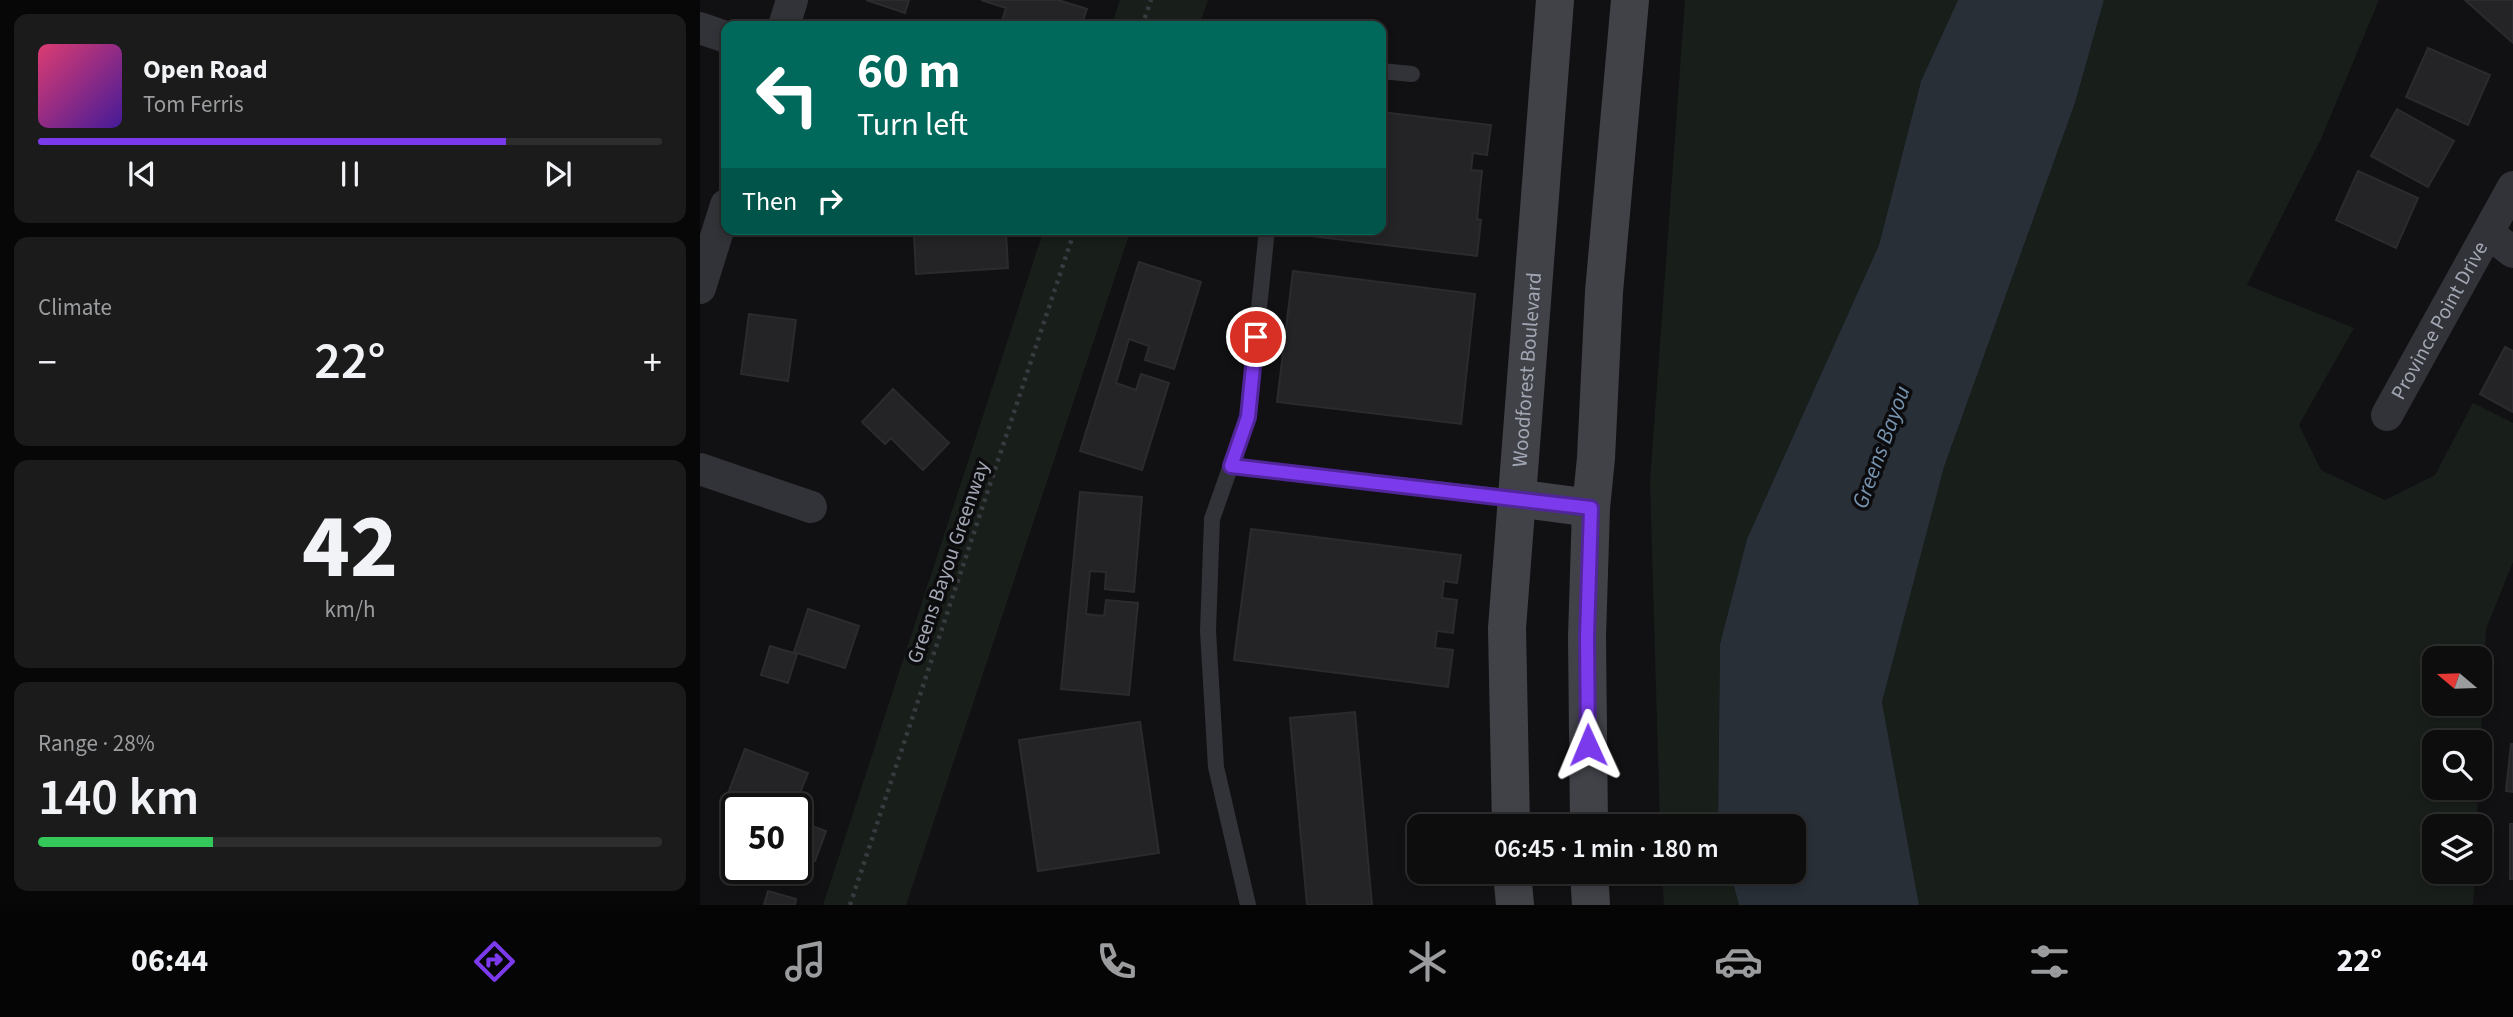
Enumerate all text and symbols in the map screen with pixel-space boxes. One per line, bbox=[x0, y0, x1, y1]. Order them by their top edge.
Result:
text: 60 m bbox=[857, 37, 961, 107]
icon: left bbox=[742, 49, 833, 140]
text: Open Road bbox=[143, 51, 268, 88]
text: Tom Ferris bbox=[143, 88, 244, 121]
text: Turn left bbox=[857, 102, 968, 148]
icon: previous bbox=[123, 155, 161, 193]
icon: pause bbox=[331, 155, 369, 193]
icon: next bbox=[539, 155, 577, 193]
icon: right bbox=[811, 182, 849, 220]
text: Then bbox=[742, 183, 797, 220]
street label: Province Point Drive bbox=[2383, 236, 2495, 405]
street label: Woodforest Boulevard bbox=[1504, 271, 1549, 468]
text: Climate bbox=[38, 291, 112, 324]
pin bbox=[1226, 307, 1286, 367]
icon: arrive bbox=[1237, 318, 1275, 356]
text: 22° bbox=[314, 325, 386, 399]
text: − bbox=[38, 336, 57, 390]
text: + bbox=[643, 336, 662, 390]
water label: Greens Bayou bbox=[1843, 381, 1919, 513]
street label: Greens Bayou Greenway bbox=[899, 456, 997, 667]
text: 42 bbox=[302, 483, 398, 612]
text: km/h bbox=[324, 593, 376, 626]
north arrow bbox=[2422, 646, 2492, 716]
map controls bbox=[2422, 646, 2492, 884]
position arrow bbox=[1551, 708, 1625, 782]
text: Range · 28% bbox=[38, 727, 155, 760]
button: search bbox=[2422, 730, 2492, 800]
text: 140 km bbox=[38, 761, 199, 835]
speed limit sign: 50 bbox=[721, 793, 812, 884]
button: layers bbox=[2422, 814, 2492, 884]
text: 06:45 · 1 min · 180 m bbox=[1494, 830, 1719, 867]
icon: directions bbox=[470, 937, 519, 986]
icon: music bbox=[781, 937, 830, 986]
icon: phone bbox=[1092, 937, 1141, 986]
icon: climate bbox=[1403, 937, 1452, 986]
icon: car bbox=[1714, 937, 1763, 986]
icon: filters bbox=[2025, 937, 2074, 986]
text: 06:44 bbox=[131, 938, 208, 984]
text: 22° bbox=[2336, 938, 2382, 984]

